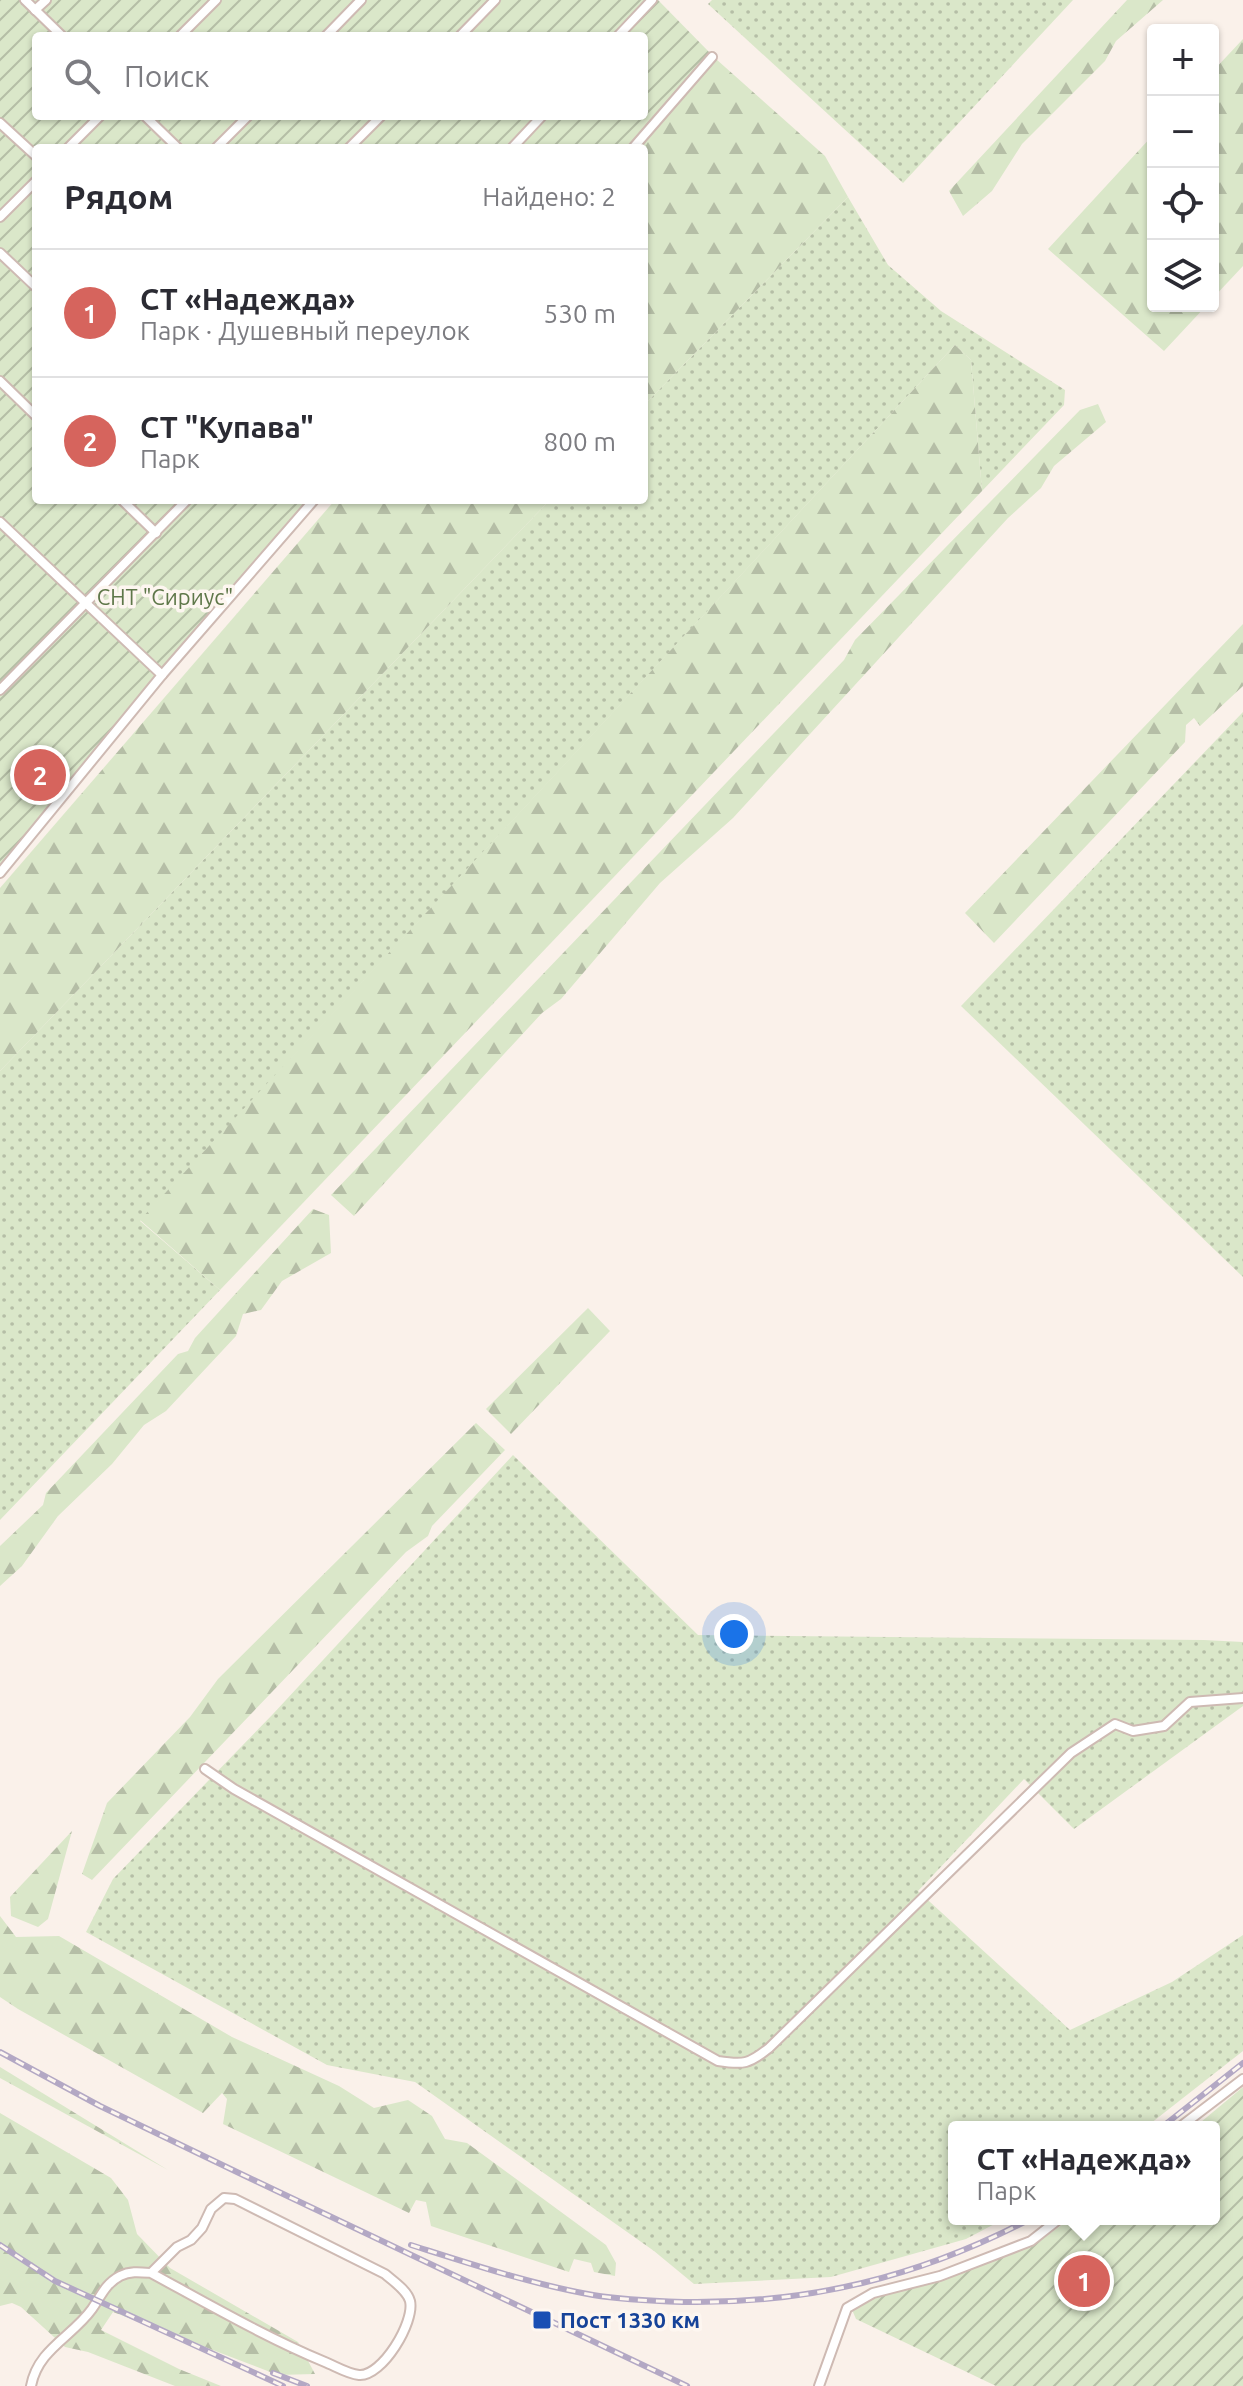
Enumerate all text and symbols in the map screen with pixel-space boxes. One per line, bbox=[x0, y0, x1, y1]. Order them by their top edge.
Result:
map controls bbox=[1147, 24, 1219, 312]
button: + bbox=[1147, 24, 1219, 96]
search box bbox=[32, 32, 648, 120]
icon: search bbox=[60, 54, 104, 98]
text: Поиск bbox=[124, 59, 209, 93]
button: − bbox=[1147, 96, 1219, 168]
button: locate bbox=[1147, 168, 1219, 240]
text: Рядом bbox=[64, 177, 173, 215]
text: Найдено: 2 bbox=[482, 182, 616, 211]
button: layers bbox=[1147, 240, 1219, 312]
text: СТ «Надежда» bbox=[140, 282, 355, 316]
text: 1 bbox=[83, 299, 97, 328]
text: 530 m bbox=[544, 299, 616, 328]
text: Парк · Душевный переулок bbox=[140, 316, 470, 345]
text: СТ "Купава" bbox=[140, 410, 314, 444]
text: 2 bbox=[83, 427, 97, 456]
text: 800 m bbox=[544, 427, 616, 456]
text: Парк bbox=[140, 444, 200, 473]
park label: СНТ "Сириус" bbox=[97, 584, 233, 609]
pin: 2 bbox=[14, 745, 66, 805]
your location bbox=[714, 1614, 754, 1654]
popup bbox=[948, 2121, 1220, 2225]
text: СТ «Надежда» bbox=[977, 2142, 1191, 2176]
text: Парк bbox=[977, 2176, 1036, 2205]
pin: 1 bbox=[1058, 2251, 1110, 2311]
place label: Пост 1330 км bbox=[560, 2307, 700, 2332]
marker: Пост 1330 км bbox=[531, 2309, 553, 2331]

